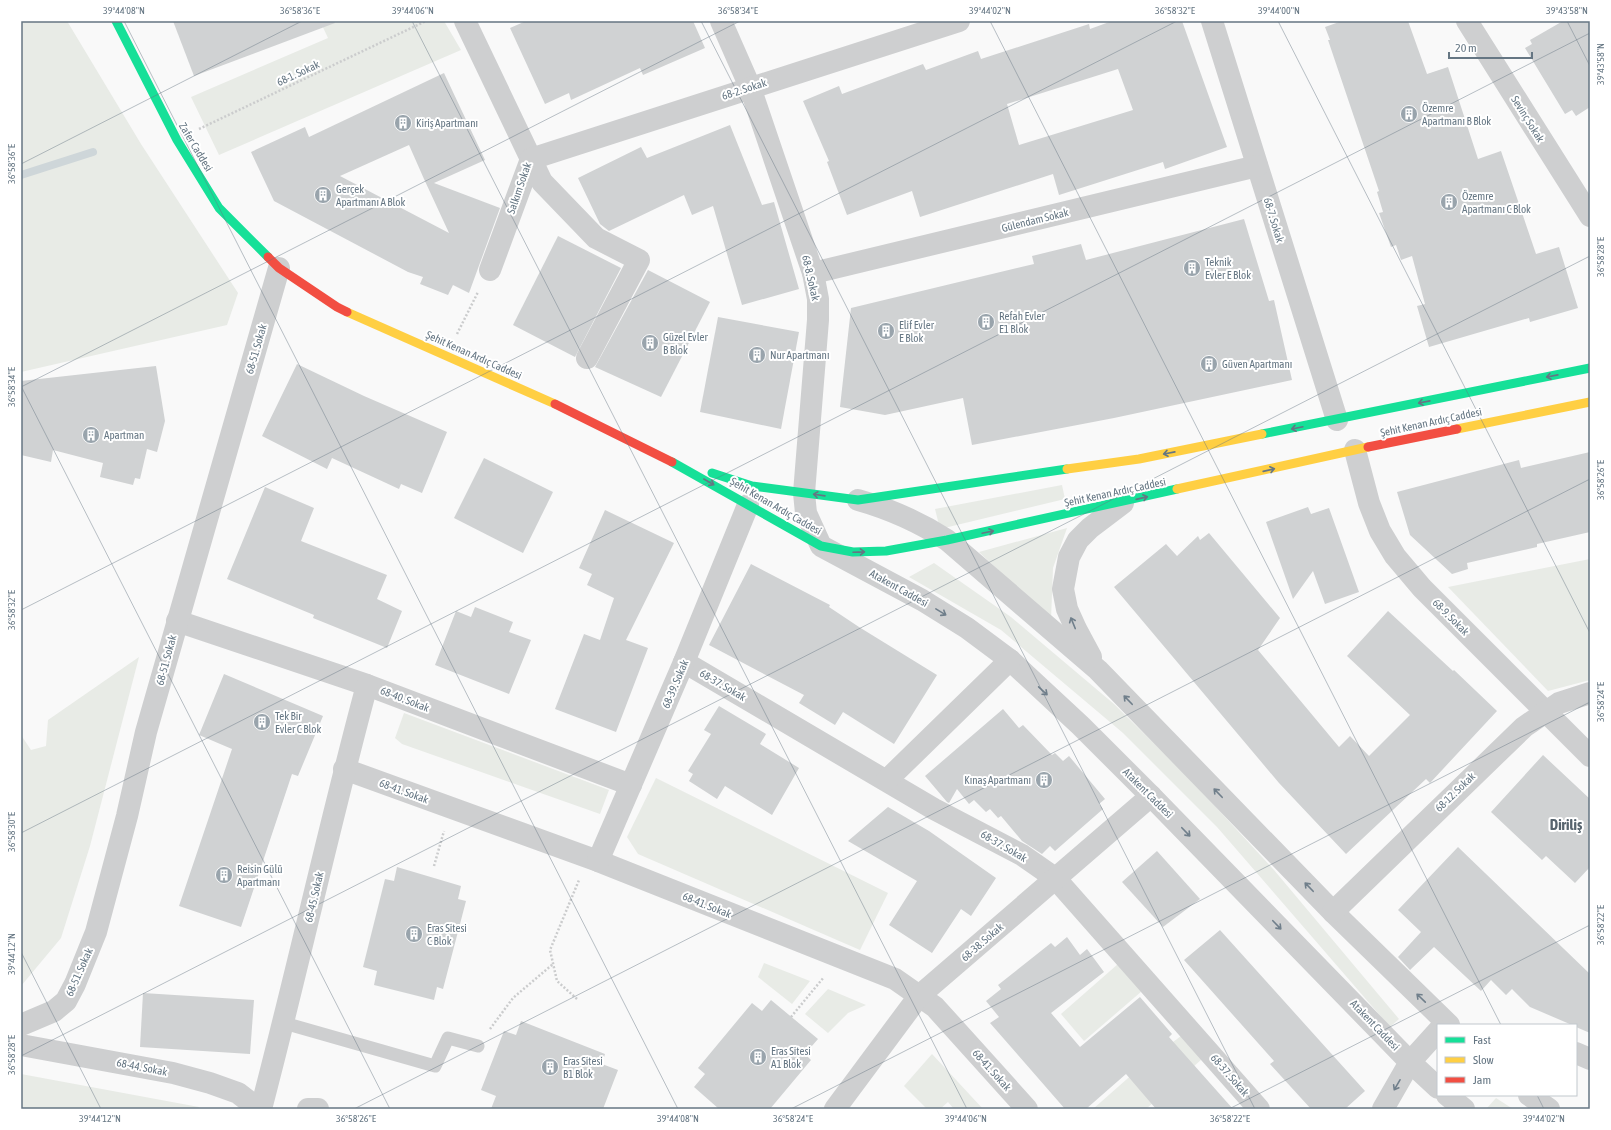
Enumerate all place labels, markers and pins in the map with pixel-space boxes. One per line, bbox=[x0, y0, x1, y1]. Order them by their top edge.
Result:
place label: Özemre Apartmanı B Blok bbox=[1422, 102, 1491, 127]
building icon: Özemre Apartmanı B Blok bbox=[1399, 104, 1419, 124]
building icon: Kiriş Apartmanı bbox=[393, 113, 413, 133]
place label: Kiriş Apartmanı bbox=[416, 117, 478, 129]
place label: Gerçek Apartmanı A Blok bbox=[336, 183, 406, 208]
building icon: Gerçek Apartmanı A Blok bbox=[313, 185, 333, 205]
place label: Özemre Apartmanı C Blok bbox=[1462, 190, 1531, 215]
building icon: Özemre Apartmanı C Blok bbox=[1439, 192, 1459, 212]
place label: Teknik Evler E Blok bbox=[1205, 256, 1251, 281]
building icon: Teknik Evler E Blok bbox=[1182, 258, 1202, 278]
place label: Refah Evler E1 Blok bbox=[999, 310, 1046, 335]
building icon: Refah Evler E1 Blok bbox=[976, 312, 996, 332]
place label: Elif Evler E Blok bbox=[899, 319, 935, 344]
building icon: Elif Evler E Blok bbox=[876, 321, 896, 341]
place label: Güzel Evler B Blok bbox=[663, 331, 708, 356]
building icon: Güzel Evler B Blok bbox=[640, 333, 660, 353]
building icon: Nur Apartmanı bbox=[747, 345, 767, 365]
place label: Nur Apartmanı bbox=[770, 349, 829, 361]
building icon: Güven Apartmanı bbox=[1199, 354, 1219, 374]
place label: Güven Apartmanı bbox=[1222, 358, 1292, 370]
building icon: Apartman bbox=[81, 425, 101, 445]
place label: Apartman bbox=[104, 429, 144, 441]
place label: Tek Bir Evler C Blok bbox=[275, 710, 321, 735]
building icon: Tek Bir Evler C Blok bbox=[252, 712, 272, 732]
building icon: Kınaş Apartmanı bbox=[1034, 770, 1054, 790]
place label: Kınaş Apartmanı bbox=[964, 774, 1031, 786]
place label: Reisin Gülü Apartmanı bbox=[237, 863, 283, 888]
building icon: Reisin Gülü Apartmanı bbox=[214, 865, 234, 885]
place label: Eras Sitesi C Blok bbox=[427, 922, 467, 947]
building icon: Eras Sitesi C Blok bbox=[404, 924, 424, 944]
place label: Eras Sitesi A1 Blok bbox=[771, 1045, 811, 1070]
building icon: Eras Sitesi A1 Blok bbox=[748, 1047, 768, 1067]
place label: Eras Sitesi B1 Blok bbox=[563, 1055, 603, 1080]
building icon: Eras Sitesi B1 Blok bbox=[540, 1057, 560, 1077]

